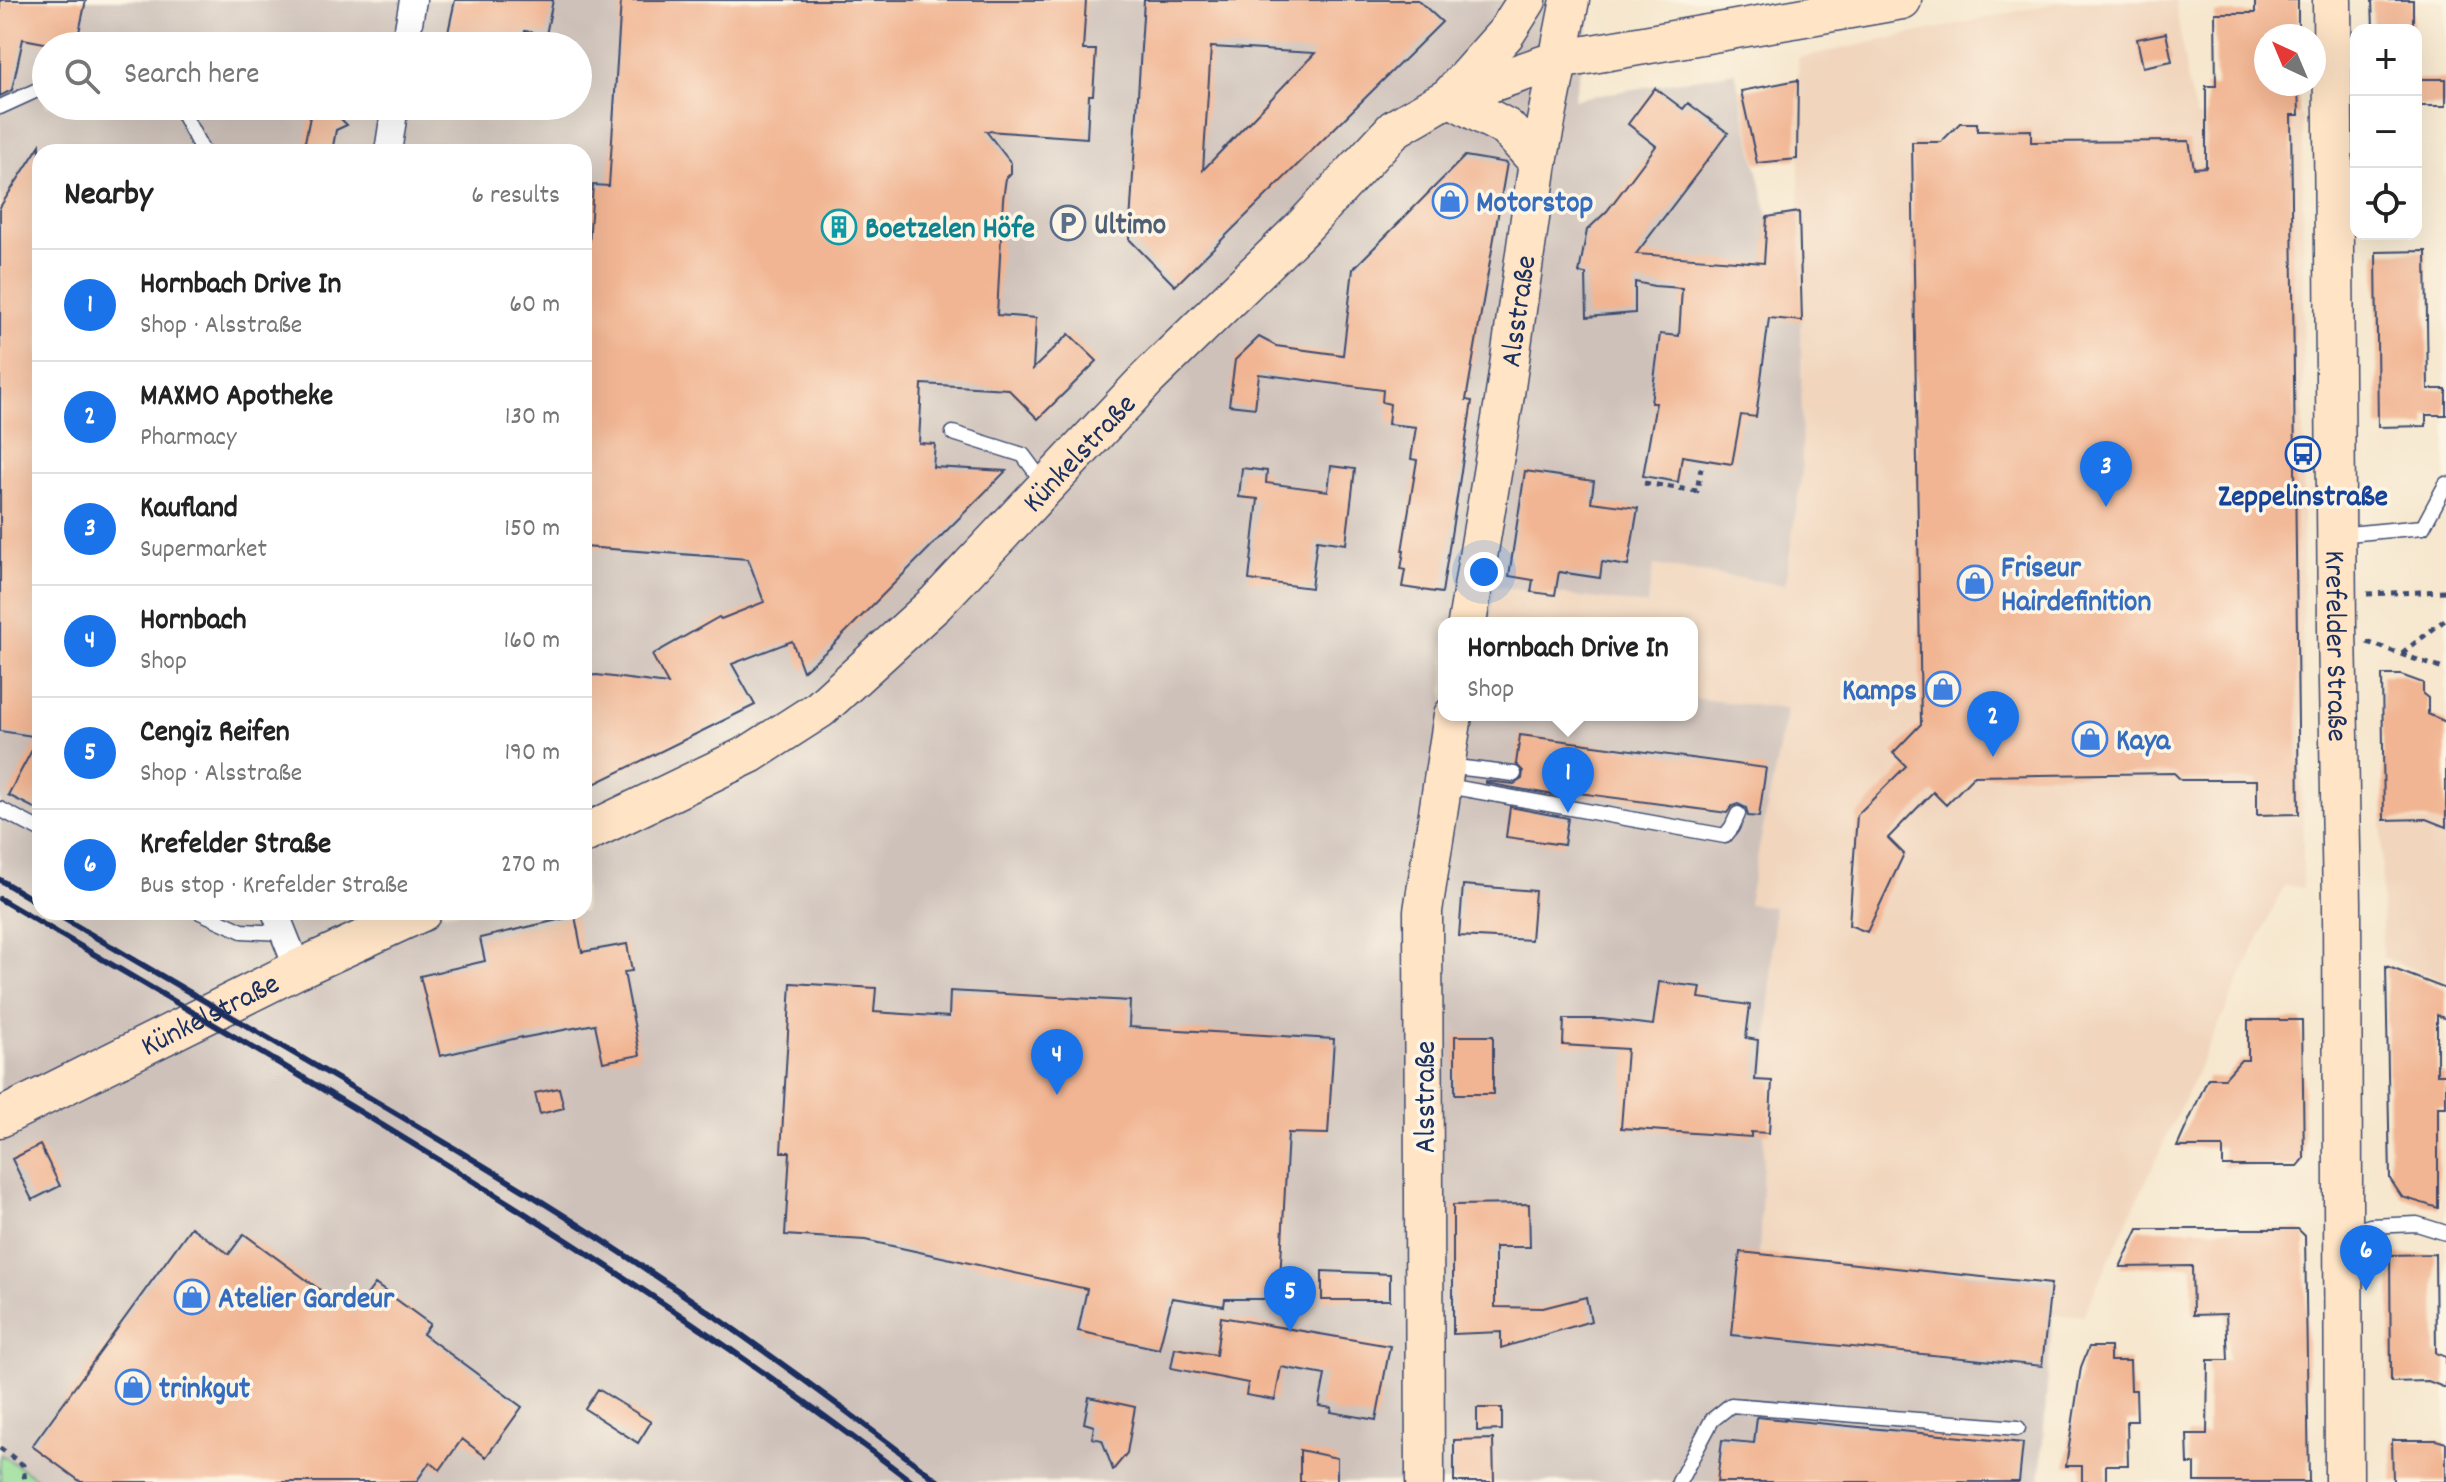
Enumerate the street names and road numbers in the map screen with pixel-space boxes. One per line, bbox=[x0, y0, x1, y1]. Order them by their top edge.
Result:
street label: Alsstraße bbox=[1492, 253, 1550, 370]
street label: Künkelstraße bbox=[1014, 386, 1148, 524]
street label: Krefelder Straße bbox=[2310, 550, 2356, 742]
street label: Künkelstraße bbox=[135, 965, 288, 1070]
street label: Alsstraße bbox=[1407, 1041, 1450, 1153]

